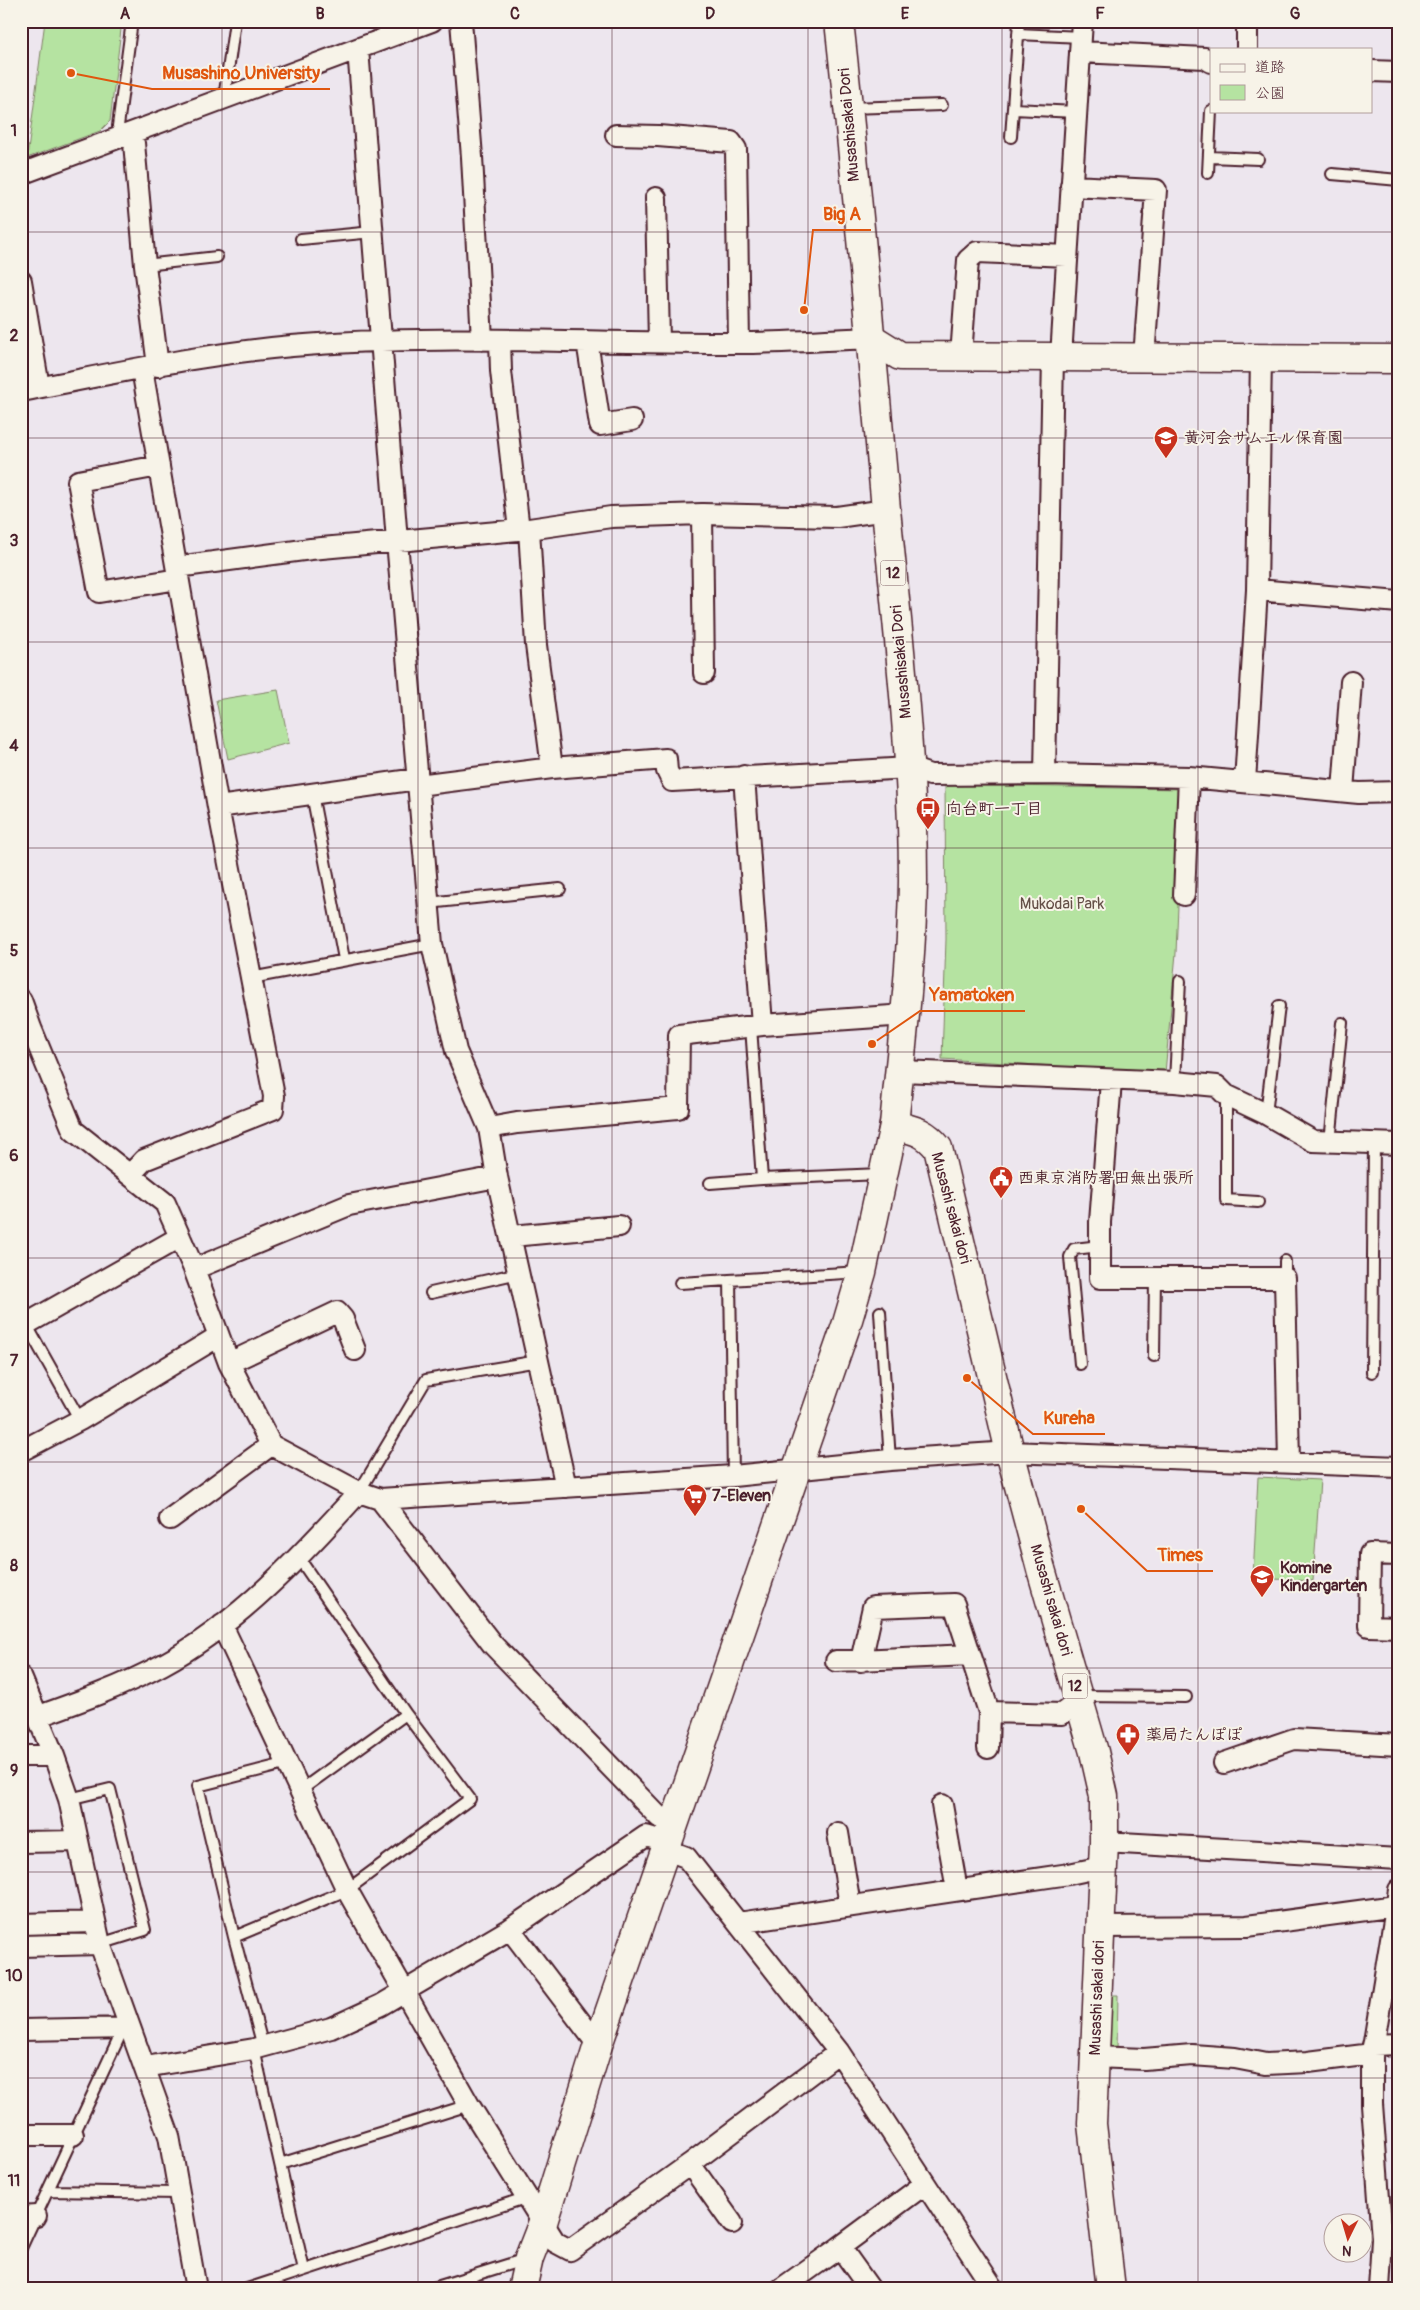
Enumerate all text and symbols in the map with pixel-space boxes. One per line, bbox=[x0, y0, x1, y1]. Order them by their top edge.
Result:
text: A bbox=[120, 4, 131, 24]
text: B bbox=[315, 4, 325, 24]
text: C bbox=[510, 4, 520, 24]
text: D bbox=[705, 4, 715, 24]
text: E bbox=[901, 4, 910, 24]
text: F bbox=[1095, 4, 1105, 24]
text: G bbox=[1290, 4, 1301, 24]
legend bbox=[1210, 48, 1372, 112]
callout: Musashino University bbox=[152, 56, 330, 89]
text: 道路 bbox=[1255, 58, 1285, 77]
text: Musashino University bbox=[162, 62, 320, 85]
street label: Musashisakai Dori bbox=[834, 67, 864, 183]
text: 公園 bbox=[1255, 84, 1285, 103]
text: 1 bbox=[11, 121, 17, 141]
callout: Big A bbox=[813, 197, 871, 230]
text: Big A bbox=[823, 203, 861, 226]
text: 2 bbox=[10, 326, 19, 346]
school or university icon: 黄河会サムエル保育園 bbox=[1153, 425, 1179, 459]
place label: 黄河会サムエル保育園 bbox=[1184, 428, 1343, 448]
text: 3 bbox=[10, 531, 19, 551]
road number: 12 bbox=[880, 560, 906, 586]
street label: Musashisakai Dori bbox=[886, 604, 916, 720]
text: 4 bbox=[9, 736, 19, 756]
bus stop icon: 向台町一丁目 bbox=[915, 796, 941, 830]
place label: 向台町一丁目 bbox=[946, 799, 1042, 819]
park label: Mukodai Park bbox=[1020, 894, 1105, 914]
text: 5 bbox=[10, 941, 19, 961]
callout: Yamatoken bbox=[920, 978, 1025, 1011]
text: Yamatoken bbox=[928, 984, 1015, 1007]
text: 6 bbox=[9, 1146, 19, 1166]
street label: Musashi sakai dori bbox=[926, 1150, 976, 1266]
public building icon: 西東京消防署田無出張所 bbox=[988, 1165, 1014, 1199]
place label: 西東京消防署田無出張所 bbox=[1018, 1168, 1194, 1188]
text: 7 bbox=[10, 1351, 19, 1371]
callout: Kureha bbox=[1033, 1401, 1105, 1434]
text: Kureha bbox=[1043, 1407, 1095, 1430]
supermarket icon: 7-Eleven bbox=[682, 1483, 708, 1517]
place label: 7-Eleven bbox=[712, 1486, 771, 1506]
callout: Times bbox=[1147, 1538, 1213, 1571]
street label: Musashi sakai dori bbox=[1026, 1542, 1077, 1658]
text: Times bbox=[1156, 1544, 1204, 1567]
text: 8 bbox=[10, 1556, 18, 1576]
place label: Komine Kindergarten bbox=[1280, 1558, 1367, 1596]
school or university icon: Komine Kindergarten bbox=[1249, 1564, 1275, 1598]
road number: 12 bbox=[1062, 1674, 1088, 1698]
pharmacy icon: 薬局たんぽぽ bbox=[1115, 1722, 1141, 1756]
place label: 薬局たんぽぽ bbox=[1146, 1725, 1242, 1745]
text: 9 bbox=[10, 1761, 18, 1781]
street label: Musashi sakai dori bbox=[1085, 1940, 1109, 2056]
text: 10 bbox=[5, 1966, 23, 1986]
text: 11 bbox=[8, 2171, 20, 2191]
north arrow bbox=[1322, 2212, 1372, 2262]
text: N bbox=[1341, 2242, 1352, 2259]

